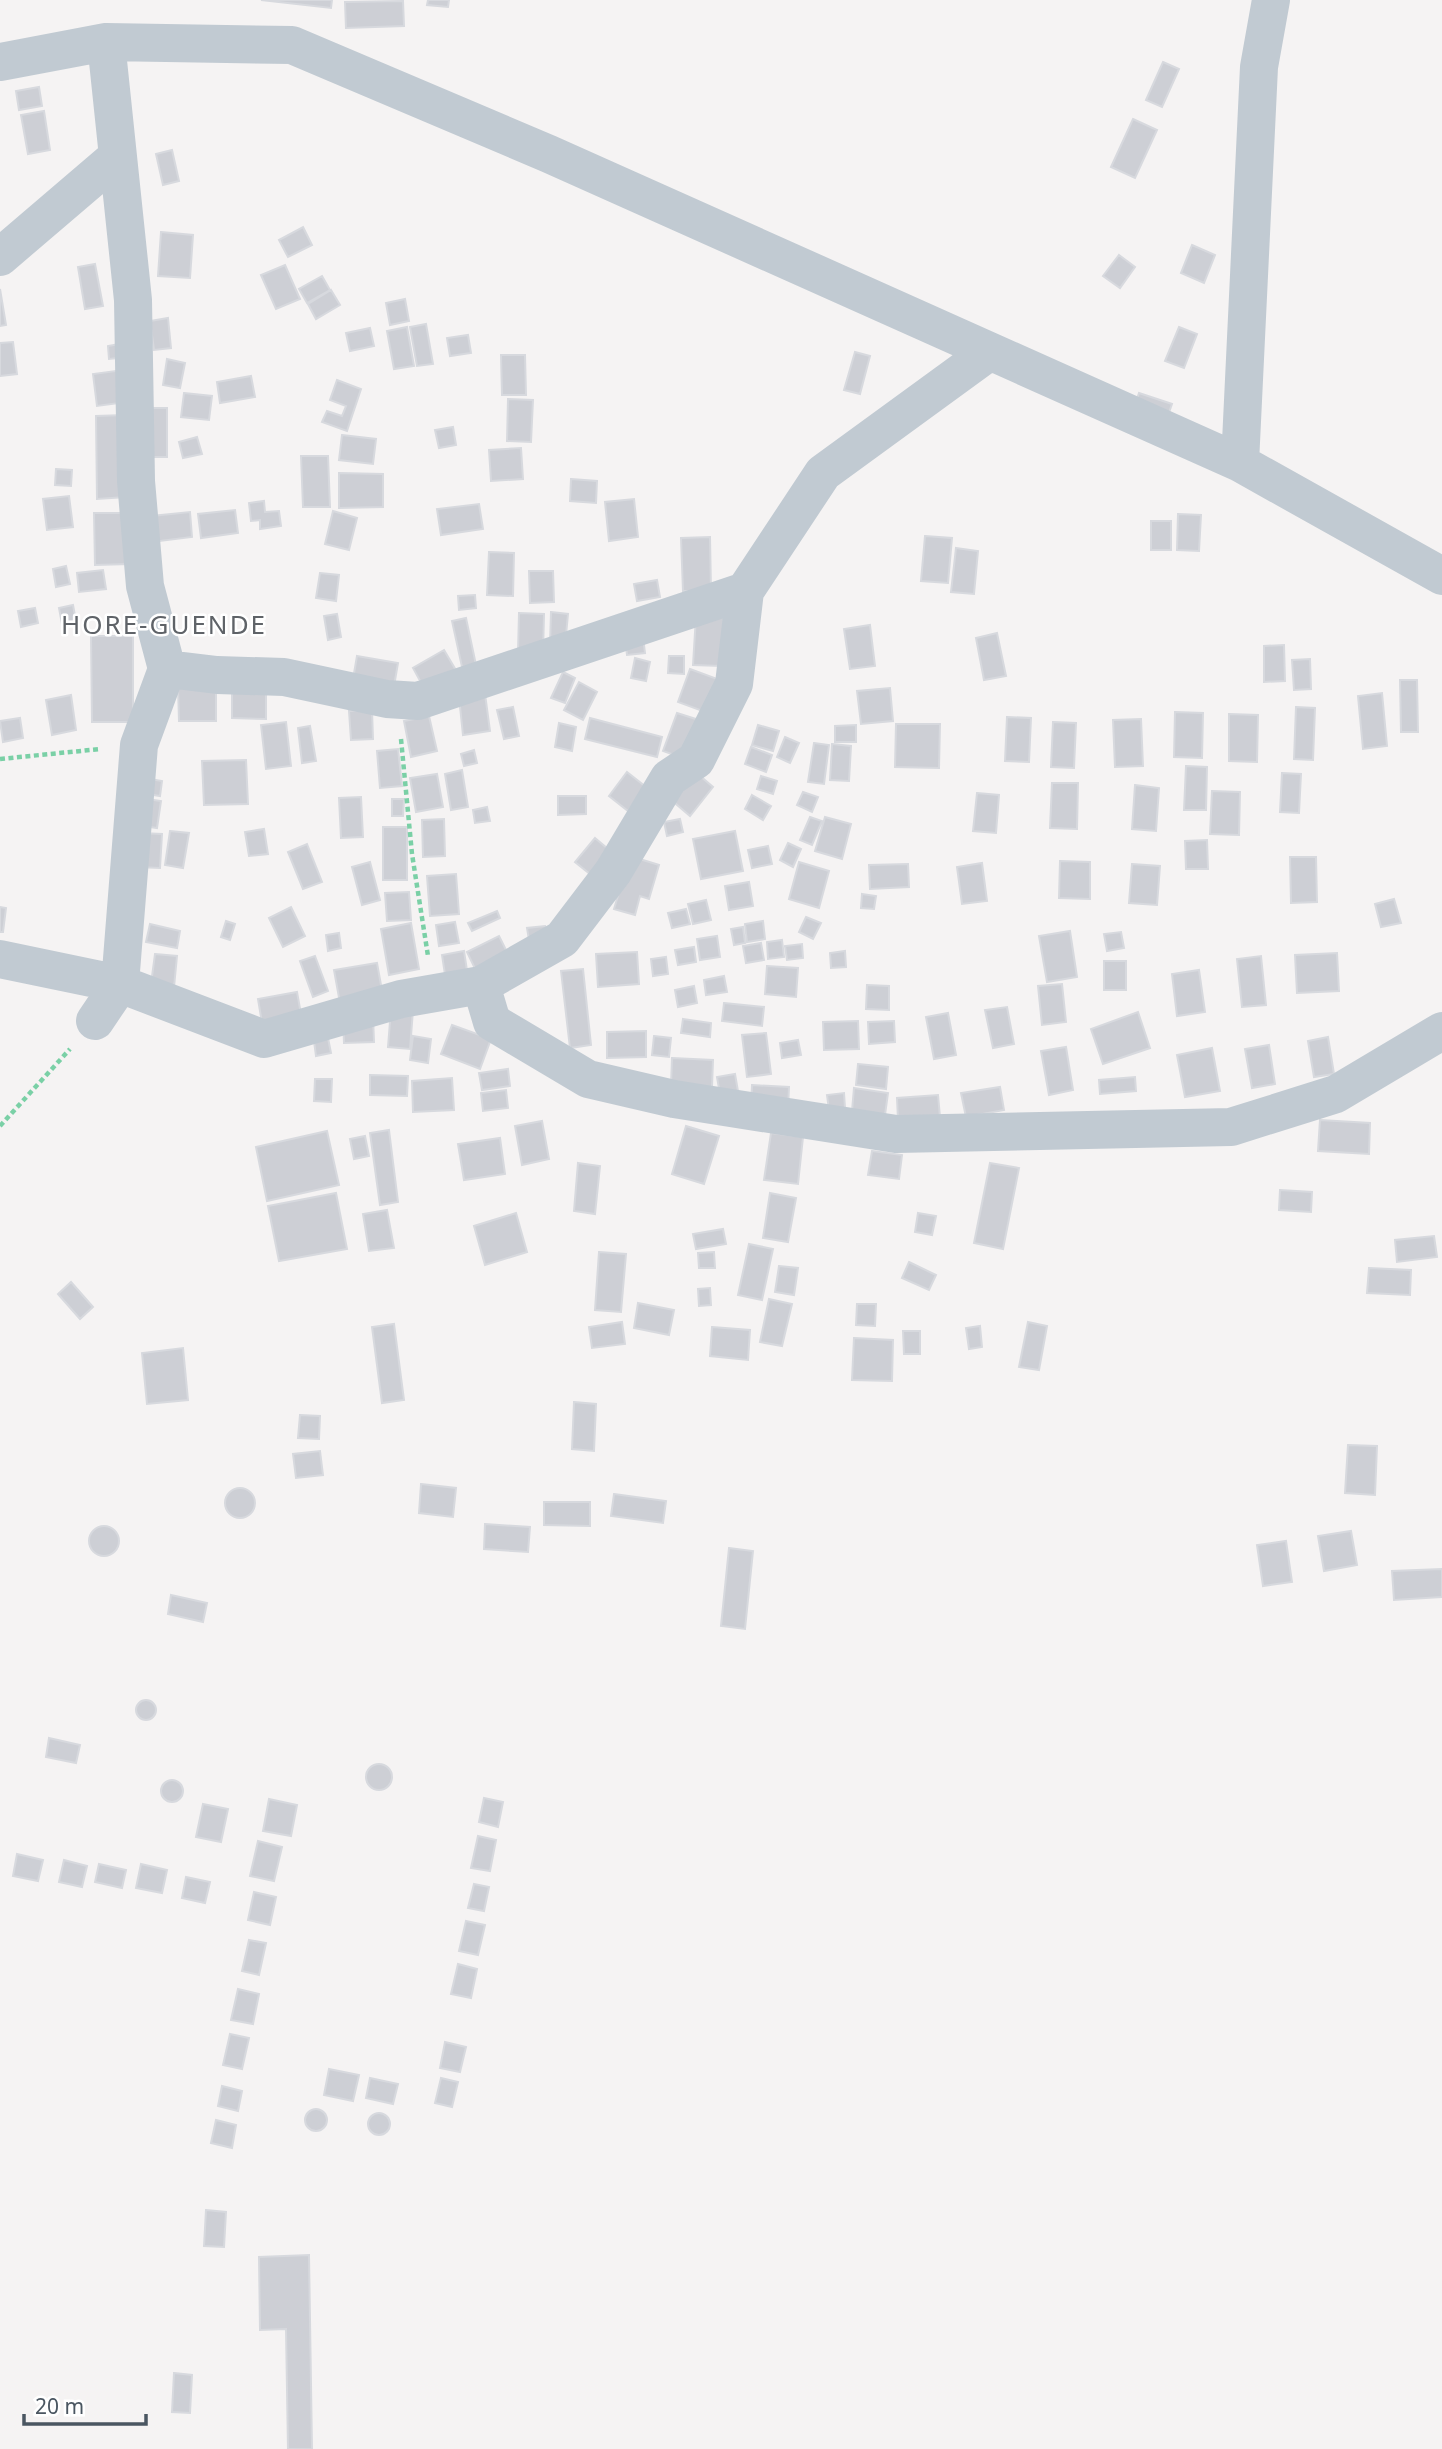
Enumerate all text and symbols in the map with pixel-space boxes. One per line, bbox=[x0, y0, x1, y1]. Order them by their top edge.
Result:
district label: HORE-GUENDE bbox=[61, 606, 267, 642]
scale bar bbox=[24, 2382, 147, 2426]
text: 20 m bbox=[35, 2392, 84, 2420]

